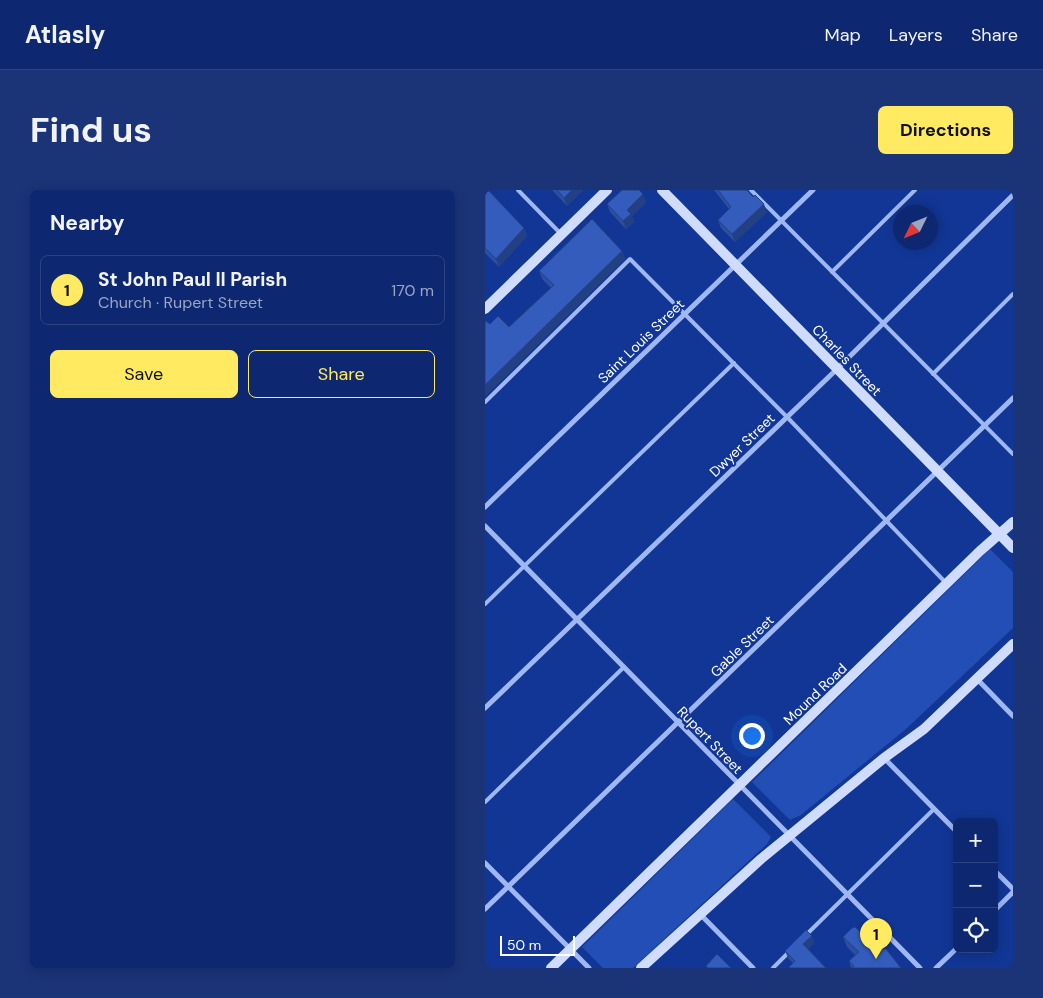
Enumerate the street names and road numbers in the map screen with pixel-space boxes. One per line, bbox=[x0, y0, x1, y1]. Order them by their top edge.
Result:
street label: Saint Louis Street bbox=[594, 295, 688, 387]
street label: Charles Street bbox=[808, 321, 886, 399]
street label: Dwyer Street bbox=[706, 409, 778, 481]
street label: Gable Street bbox=[706, 611, 778, 681]
street label: Mound Road bbox=[780, 659, 850, 729]
street label: Rupert Street bbox=[673, 702, 747, 778]

